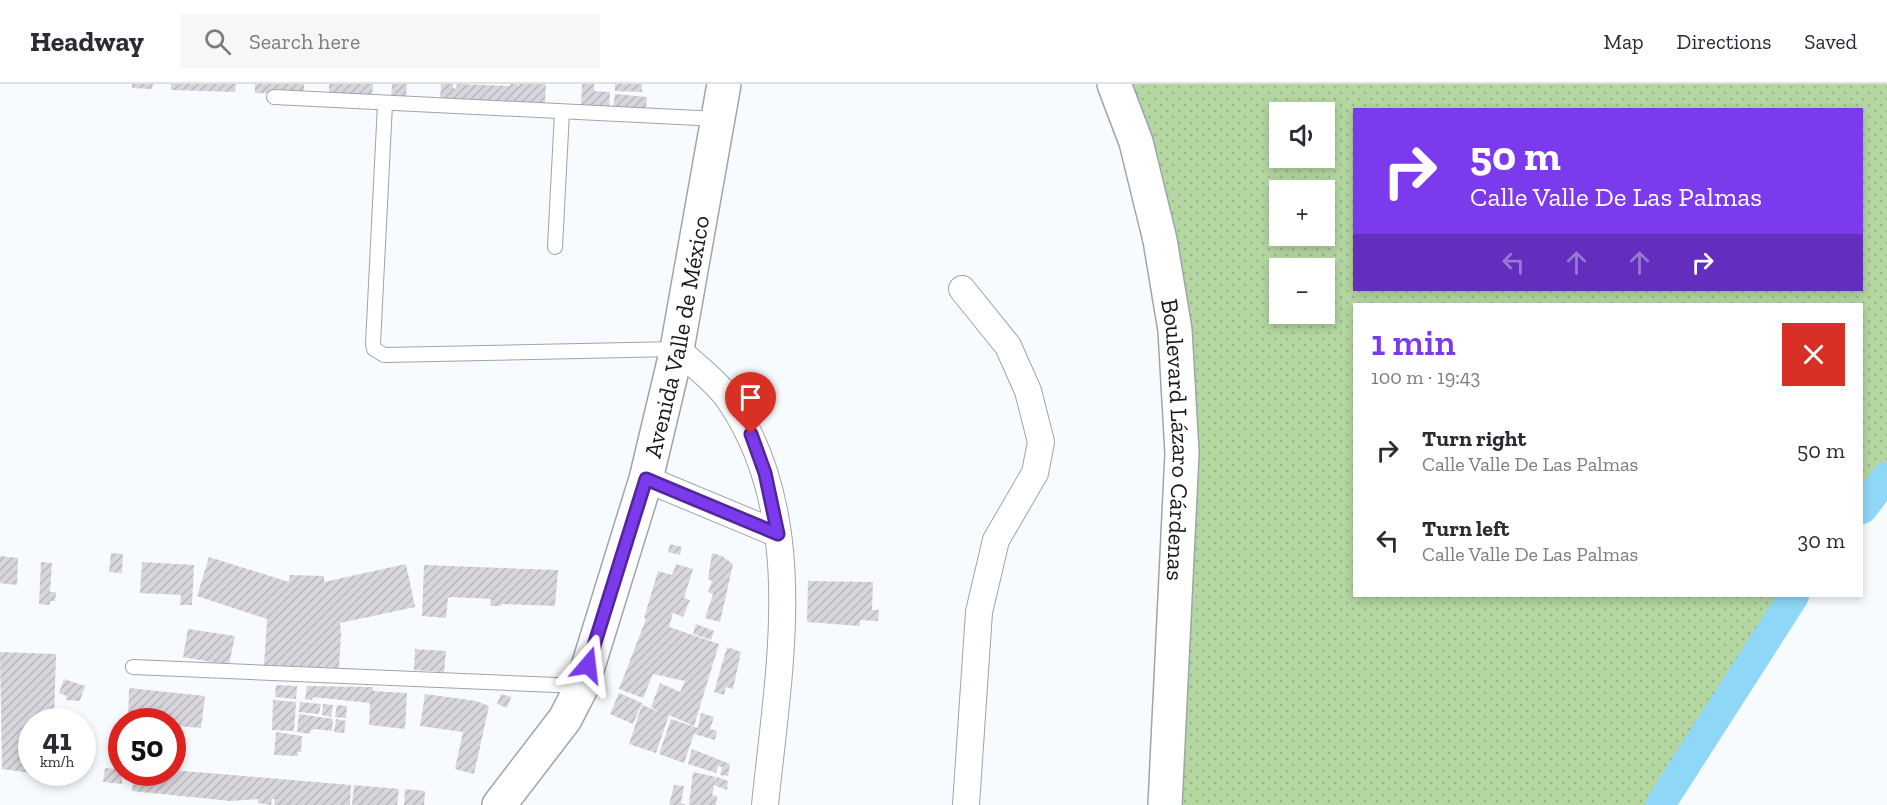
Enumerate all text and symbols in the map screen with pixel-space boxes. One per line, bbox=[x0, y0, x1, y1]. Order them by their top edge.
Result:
search box bbox=[180, 14, 600, 68]
text: Headway bbox=[30, 25, 144, 58]
icon: search bbox=[201, 25, 234, 58]
text: Search here bbox=[249, 28, 360, 55]
text: Map bbox=[1604, 29, 1644, 54]
text: Directions bbox=[1677, 29, 1771, 54]
text: Saved bbox=[1804, 29, 1857, 54]
map controls bbox=[1269, 102, 1335, 324]
button: sound bbox=[1269, 102, 1335, 168]
text: 50 m bbox=[1470, 130, 1561, 181]
icon: right bbox=[1371, 132, 1449, 210]
button: + bbox=[1269, 180, 1335, 246]
text: Calle Valle De Las Palmas bbox=[1470, 181, 1762, 213]
street label: Avenida Valle de México bbox=[637, 213, 715, 461]
icon: left bbox=[1497, 246, 1530, 279]
icon: ahead bbox=[1560, 246, 1593, 279]
icon: ahead bbox=[1623, 246, 1656, 279]
icon: right bbox=[1686, 246, 1719, 279]
button: − bbox=[1269, 258, 1335, 324]
street label: Boulevard Lázaro Cárdenas bbox=[1155, 296, 1197, 582]
text: 1 min bbox=[1371, 321, 1456, 364]
button: close bbox=[1782, 323, 1845, 386]
text: 100 m · 19:43 bbox=[1371, 365, 1480, 389]
pin bbox=[725, 372, 776, 434]
icon: arrive bbox=[734, 381, 767, 414]
text: Turn right bbox=[1422, 425, 1526, 452]
icon: right bbox=[1371, 434, 1404, 467]
text: 50 m bbox=[1797, 437, 1845, 464]
text: Calle Valle De Las Palmas bbox=[1422, 452, 1638, 476]
text: Turn left bbox=[1422, 515, 1509, 542]
icon: left bbox=[1371, 524, 1404, 557]
text: 30 m bbox=[1798, 527, 1845, 554]
text: Calle Valle De Las Palmas bbox=[1422, 542, 1638, 566]
position arrow bbox=[556, 633, 620, 697]
speed limit sign: 50 bbox=[108, 708, 186, 786]
text: 41 bbox=[42, 722, 72, 758]
text: km/h bbox=[40, 753, 74, 771]

